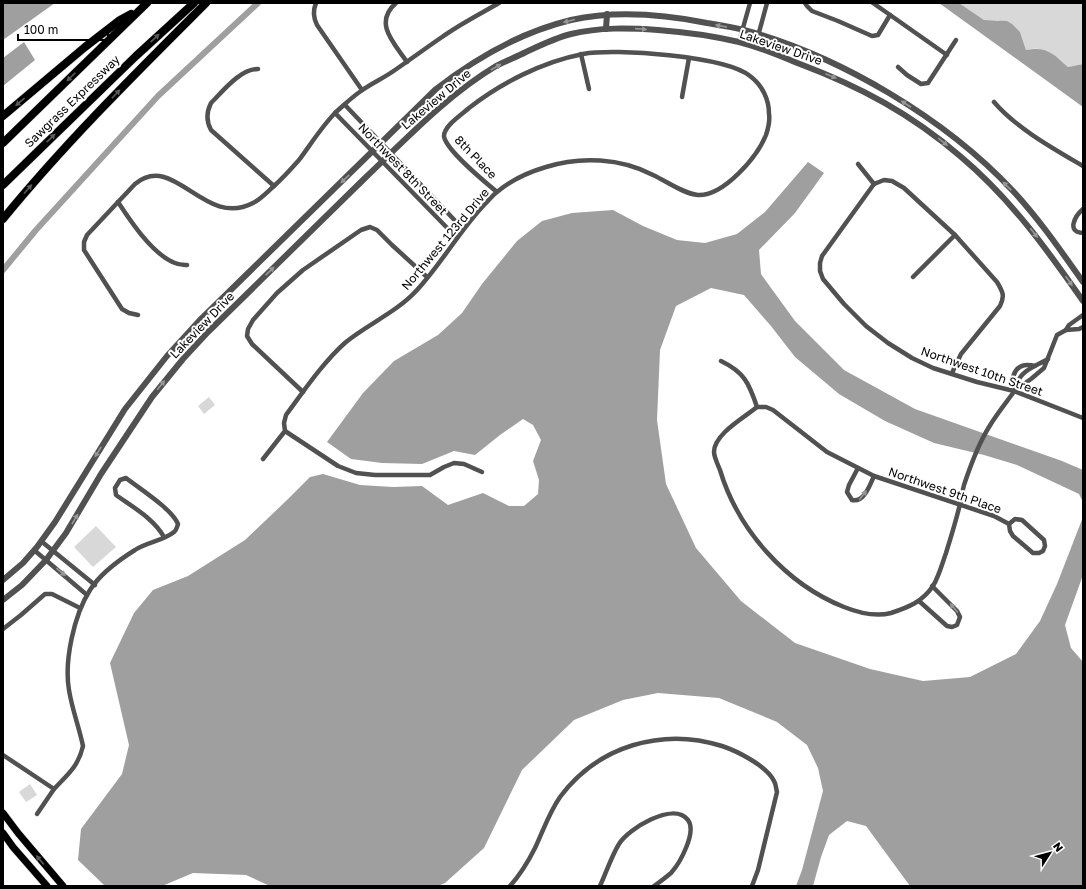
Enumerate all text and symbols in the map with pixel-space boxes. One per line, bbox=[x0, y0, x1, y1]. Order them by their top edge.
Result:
scale bar bbox=[18, 16, 108, 42]
one-way arrow bbox=[562, 19, 575, 25]
text: 100 m bbox=[24, 22, 58, 37]
one-way arrow bbox=[715, 22, 727, 28]
one-way arrow bbox=[635, 25, 647, 32]
street label: Lakeview Drive bbox=[738, 26, 824, 68]
one-way arrow bbox=[150, 33, 160, 43]
street label: Sawgrass Expressway bbox=[21, 51, 123, 150]
one-way arrow bbox=[490, 63, 502, 70]
street label: Lakeview Drive bbox=[398, 66, 474, 132]
one-way arrow bbox=[66, 72, 76, 82]
one-way arrow bbox=[826, 73, 837, 79]
one-way arrow bbox=[111, 89, 120, 98]
one-way arrow bbox=[14, 98, 25, 107]
one-way arrow bbox=[901, 100, 911, 108]
street label: Northwest 8th Street bbox=[355, 120, 451, 218]
street label: 8th Place bbox=[452, 132, 500, 182]
one-way arrow bbox=[46, 133, 56, 143]
one-way arrow bbox=[937, 137, 948, 146]
one-way arrow bbox=[340, 174, 350, 184]
one-way arrow bbox=[1002, 181, 1012, 190]
one-way arrow bbox=[24, 184, 33, 194]
street label: Northwest 123rd Drive bbox=[398, 185, 492, 293]
one-way arrow bbox=[1030, 228, 1039, 239]
one-way arrow bbox=[265, 266, 275, 276]
one-way arrow bbox=[1065, 275, 1073, 286]
street label: Lakeview Drive bbox=[167, 289, 237, 361]
street label: Northwest 10th Street bbox=[919, 343, 1045, 399]
one-way arrow bbox=[157, 380, 166, 391]
one-way arrow bbox=[95, 446, 102, 457]
street label: Northwest 9th Place bbox=[887, 464, 1003, 516]
one-way arrow bbox=[858, 489, 867, 500]
one-way arrow bbox=[71, 513, 78, 525]
one-way arrow bbox=[55, 568, 66, 577]
one-way arrow bbox=[950, 603, 959, 614]
north arrow bbox=[1030, 833, 1070, 873]
text: N bbox=[1051, 840, 1066, 854]
one-way arrow bbox=[36, 854, 45, 865]

